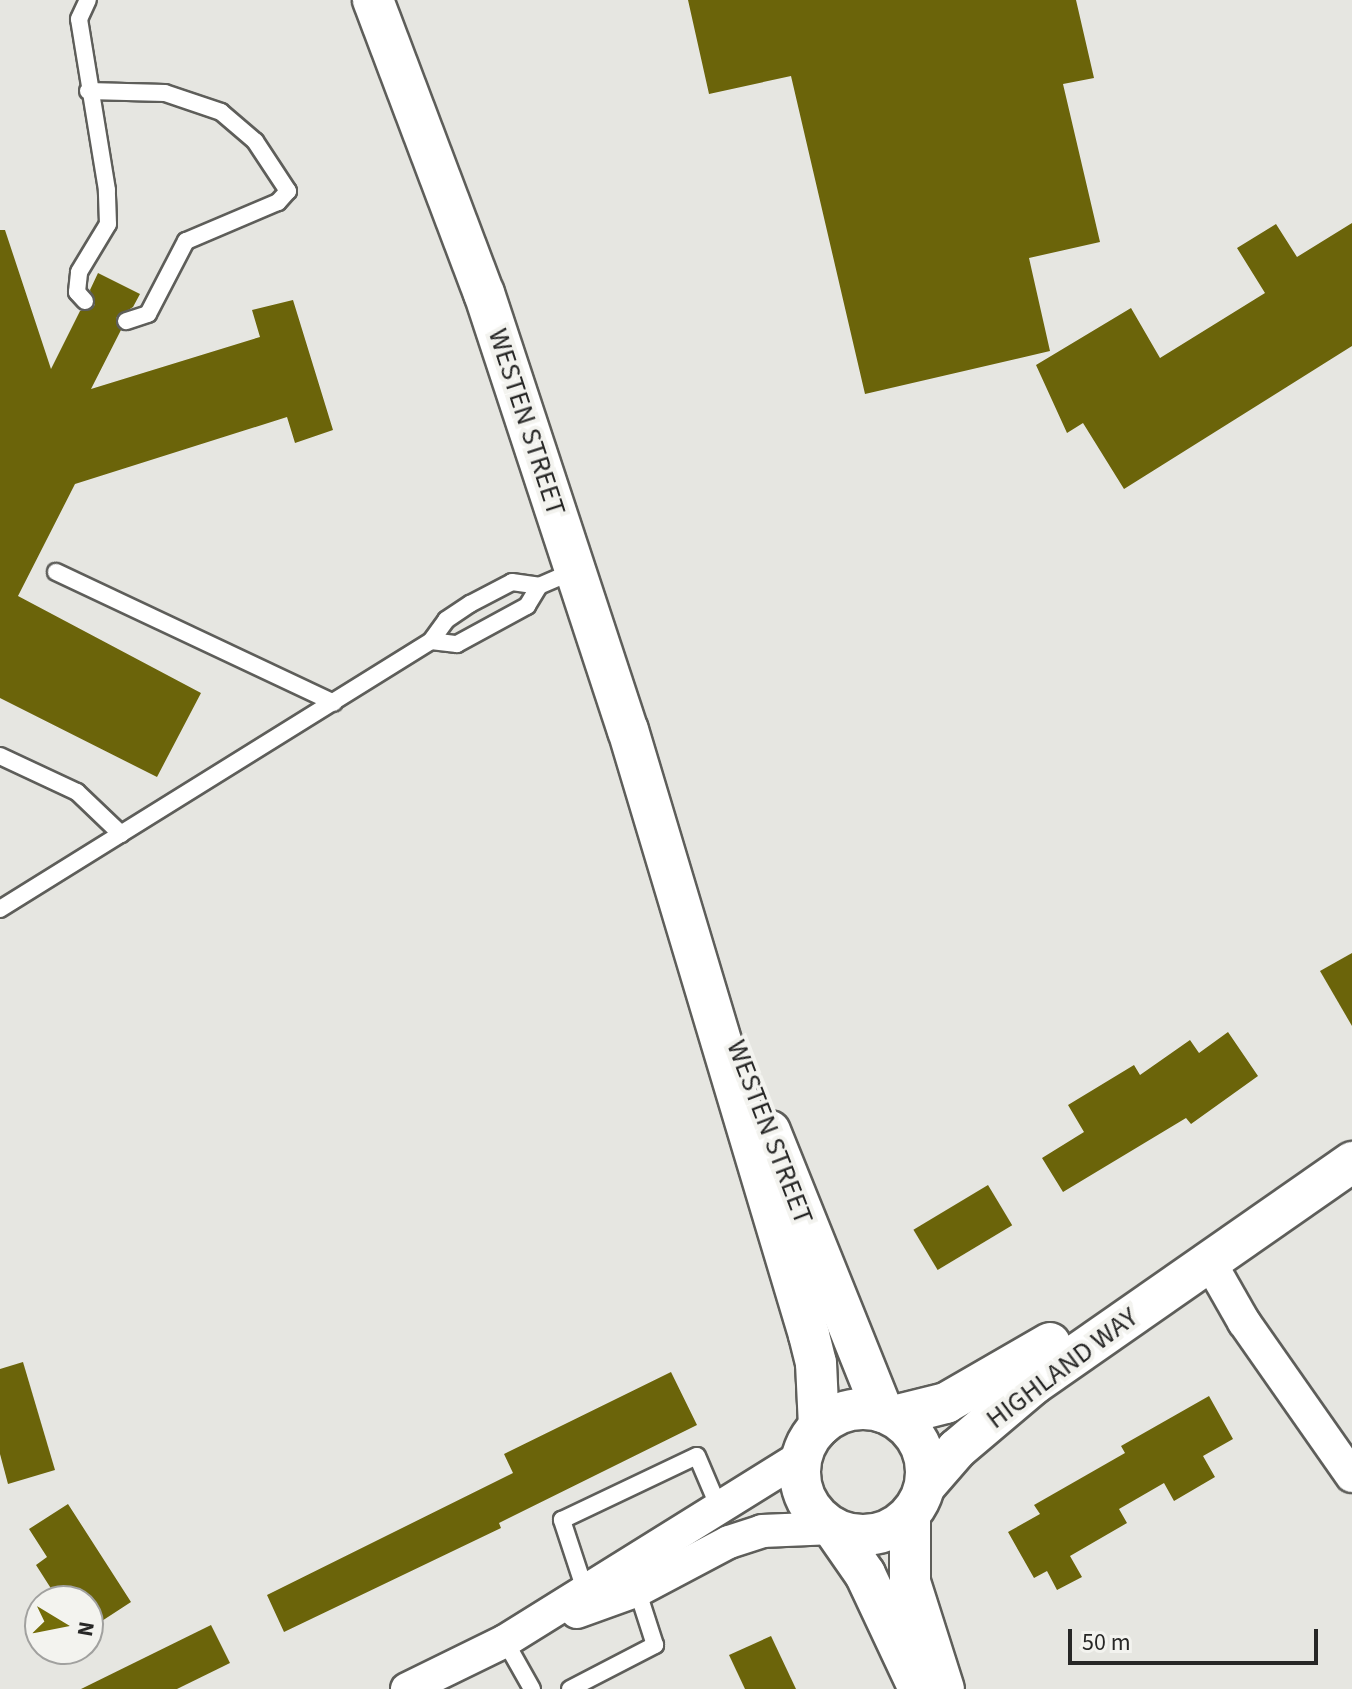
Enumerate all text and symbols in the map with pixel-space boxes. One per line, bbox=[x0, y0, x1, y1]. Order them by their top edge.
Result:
street label: WESTEN STREET bbox=[481, 324, 573, 520]
street label: WESTEN STREET bbox=[719, 1035, 821, 1229]
street label: HIGHLAND WAY bbox=[980, 1300, 1144, 1436]
north arrow bbox=[24, 1585, 104, 1665]
scale bar bbox=[1072, 1613, 1322, 1663]
text: N bbox=[69, 1619, 103, 1639]
text: 50 m bbox=[1082, 1625, 1131, 1660]

